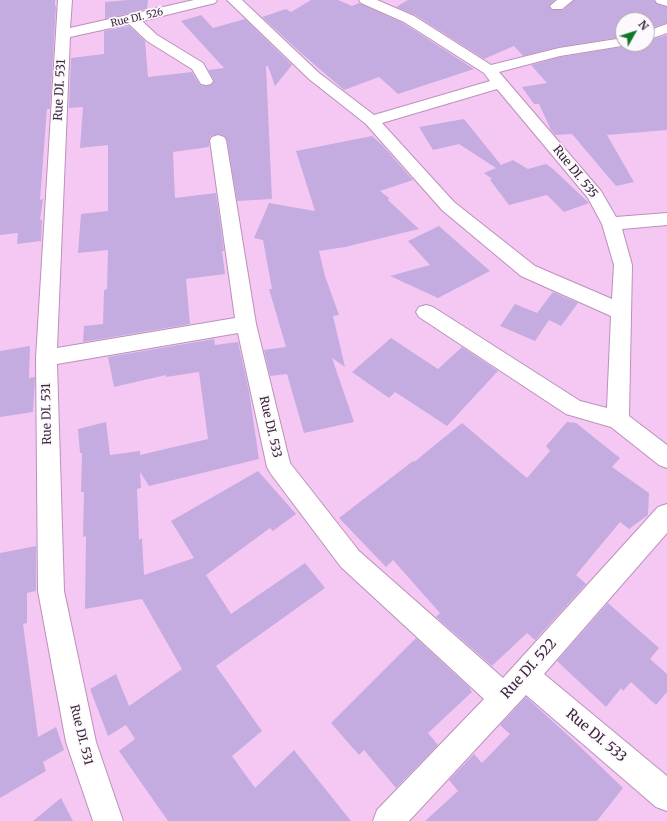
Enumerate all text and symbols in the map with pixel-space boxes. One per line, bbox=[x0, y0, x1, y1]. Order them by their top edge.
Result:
street label: Rue DI. 526 bbox=[110, 6, 164, 30]
north arrow bbox=[615, 12, 655, 52]
text: N bbox=[635, 17, 652, 33]
street label: Rue DI. 531 bbox=[51, 59, 69, 121]
street label: Rue DI. 535 bbox=[550, 143, 600, 201]
street label: Rue DI. 531 bbox=[39, 383, 55, 445]
street label: Rue DI. 533 bbox=[256, 395, 284, 459]
street label: Rue DI. 522 bbox=[498, 636, 560, 702]
street label: Rue DI. 531 bbox=[67, 703, 95, 767]
street label: Rue DI. 533 bbox=[562, 706, 630, 766]

